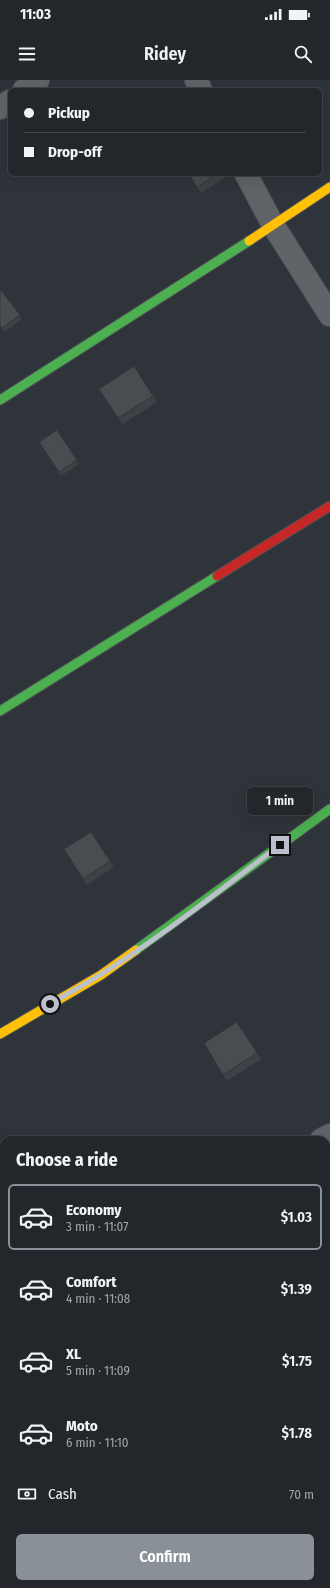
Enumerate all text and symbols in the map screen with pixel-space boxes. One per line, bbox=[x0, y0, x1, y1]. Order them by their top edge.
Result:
text: 11:03 bbox=[20, 5, 51, 23]
icon: menu bbox=[16, 43, 38, 65]
text: Ridey bbox=[144, 43, 186, 65]
icon: search bbox=[292, 43, 314, 65]
text: Pickup bbox=[48, 104, 90, 122]
text: Drop-off bbox=[48, 143, 102, 161]
callout: 1 min bbox=[247, 787, 313, 815]
text: 1 min bbox=[266, 793, 294, 808]
route end bbox=[271, 836, 289, 854]
route start bbox=[41, 995, 59, 1013]
text: Choose a ride bbox=[16, 1149, 118, 1171]
icon: car bbox=[18, 1199, 54, 1235]
text: Economy bbox=[66, 1201, 121, 1219]
text: $1.03 bbox=[281, 1208, 312, 1226]
text: 3 min · 11:07 bbox=[66, 1219, 128, 1234]
icon: car bbox=[18, 1271, 54, 1307]
text: Comfort bbox=[66, 1273, 117, 1291]
text: $1.39 bbox=[281, 1280, 312, 1298]
text: 4 min · 11:08 bbox=[66, 1291, 130, 1306]
icon: car bbox=[18, 1343, 54, 1379]
text: XL bbox=[66, 1345, 81, 1363]
text: $1.75 bbox=[282, 1352, 312, 1370]
text: 5 min · 11:09 bbox=[66, 1363, 130, 1378]
icon: car bbox=[18, 1415, 54, 1451]
text: Moto bbox=[66, 1417, 98, 1435]
text: $1.78 bbox=[282, 1424, 312, 1442]
text: 6 min · 11:10 bbox=[66, 1435, 129, 1450]
icon: cash bbox=[16, 1483, 38, 1505]
text: Cash bbox=[48, 1485, 77, 1503]
text: 70 m bbox=[289, 1487, 314, 1502]
button: Confirm bbox=[16, 1534, 314, 1580]

